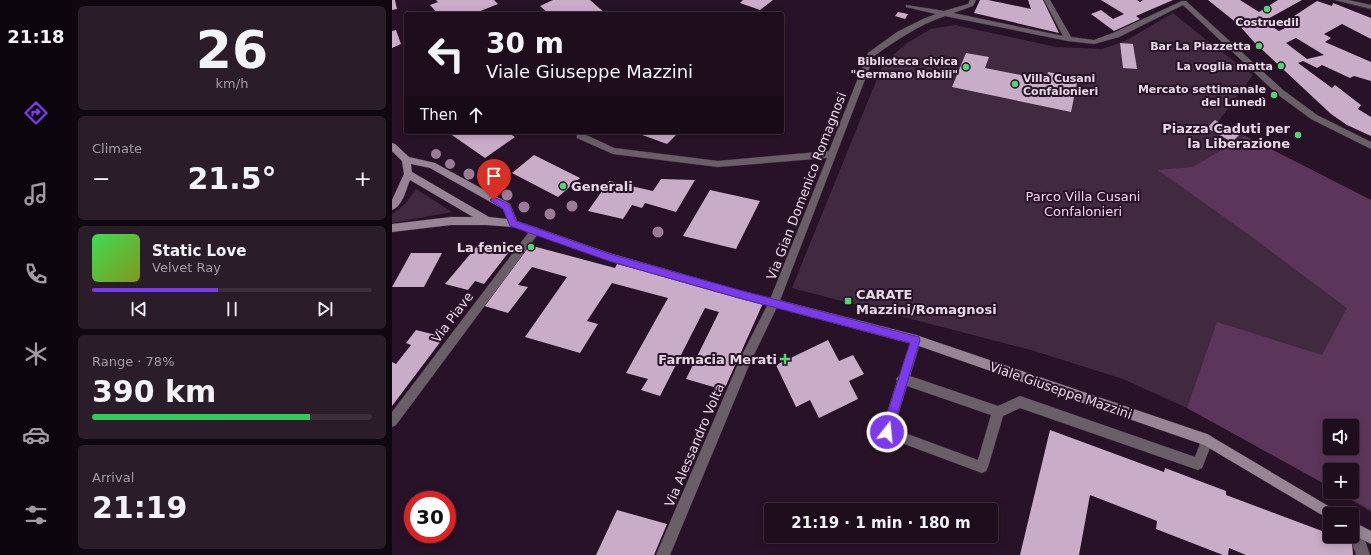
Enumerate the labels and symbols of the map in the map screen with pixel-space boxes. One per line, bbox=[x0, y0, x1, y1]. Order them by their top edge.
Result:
marker: Costruedil bbox=[1262, 4, 1272, 14]
place label: Costruedil bbox=[1235, 16, 1299, 29]
place label: Bar La Piazzetta bbox=[1150, 40, 1251, 53]
marker: Bar La Piazzetta bbox=[1254, 41, 1264, 51]
place label: Biblioteca civica "Germano Nobili" bbox=[851, 55, 958, 81]
place label: La voglia matta bbox=[1177, 60, 1273, 73]
marker: La voglia matta bbox=[1276, 61, 1286, 71]
marker: Biblioteca civica "Germano Nobili" bbox=[961, 62, 971, 72]
place label: Villa Cusani Confalonieri bbox=[1023, 72, 1098, 98]
marker: Villa Cusani Confalonieri bbox=[1010, 79, 1020, 89]
place label: Mercato settimanale del Lunedì bbox=[1138, 83, 1266, 109]
street label: Via Gian Domenico Romagnosi bbox=[764, 90, 849, 282]
marker: Mercato settimanale del Lunedì bbox=[1269, 90, 1279, 100]
place label: Piazza Caduti per la Liberazione bbox=[1162, 121, 1291, 151]
marker: Piazza Caduti per la Liberazione bbox=[1293, 130, 1303, 140]
pin bbox=[477, 159, 511, 200]
place label: Generali bbox=[571, 179, 633, 194]
marker: Generali bbox=[558, 181, 568, 191]
park label: Parco Villa Cusani Confalonieri bbox=[1026, 189, 1140, 219]
place label: La fenice bbox=[457, 240, 523, 255]
marker: La fenice bbox=[526, 242, 536, 252]
place label: CARATE Mazzini/Romagnosi bbox=[856, 287, 997, 317]
street label: Via Piave bbox=[429, 289, 476, 345]
marker: CARATE Mazzini/Romagnosi bbox=[843, 296, 853, 306]
place label: Farmacia Merati bbox=[658, 352, 777, 367]
marker: Farmacia Merati bbox=[780, 354, 790, 364]
street label: Viale Giuseppe Mazzini bbox=[988, 359, 1134, 422]
street label: Via Alessandro Volta bbox=[662, 381, 727, 509]
position arrow bbox=[866, 411, 908, 453]
speed limit sign: 30 bbox=[404, 491, 456, 543]

